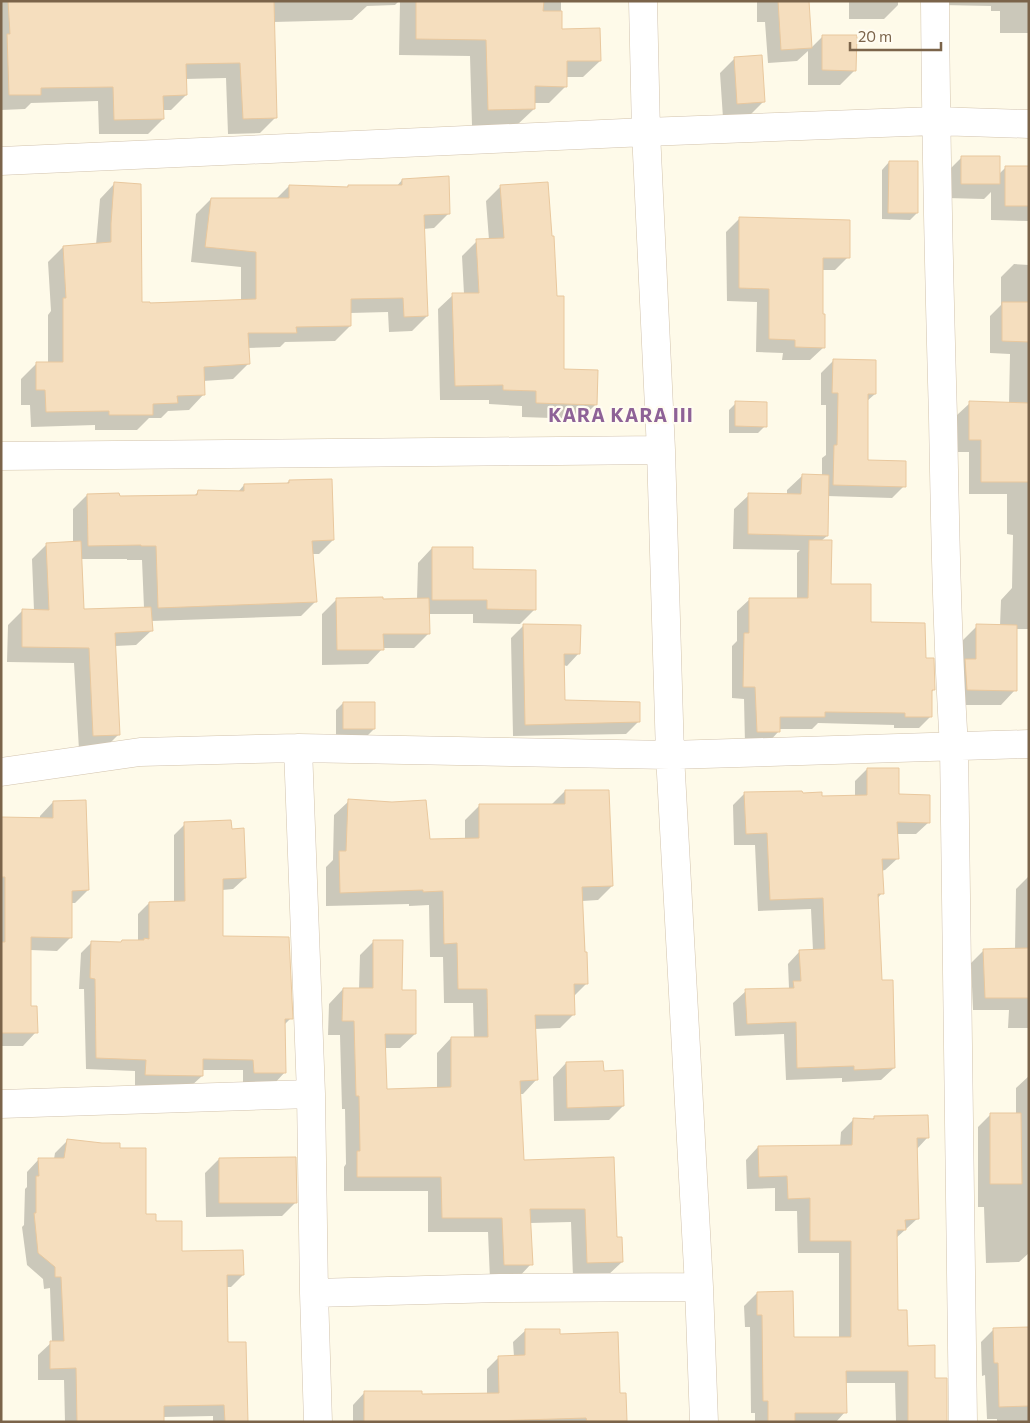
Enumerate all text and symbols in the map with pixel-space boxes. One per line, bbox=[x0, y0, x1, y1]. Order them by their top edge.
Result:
scale bar bbox=[850, 20, 941, 52]
text: 20 m bbox=[858, 27, 892, 45]
district label: KARA KARA III bbox=[548, 403, 694, 426]

